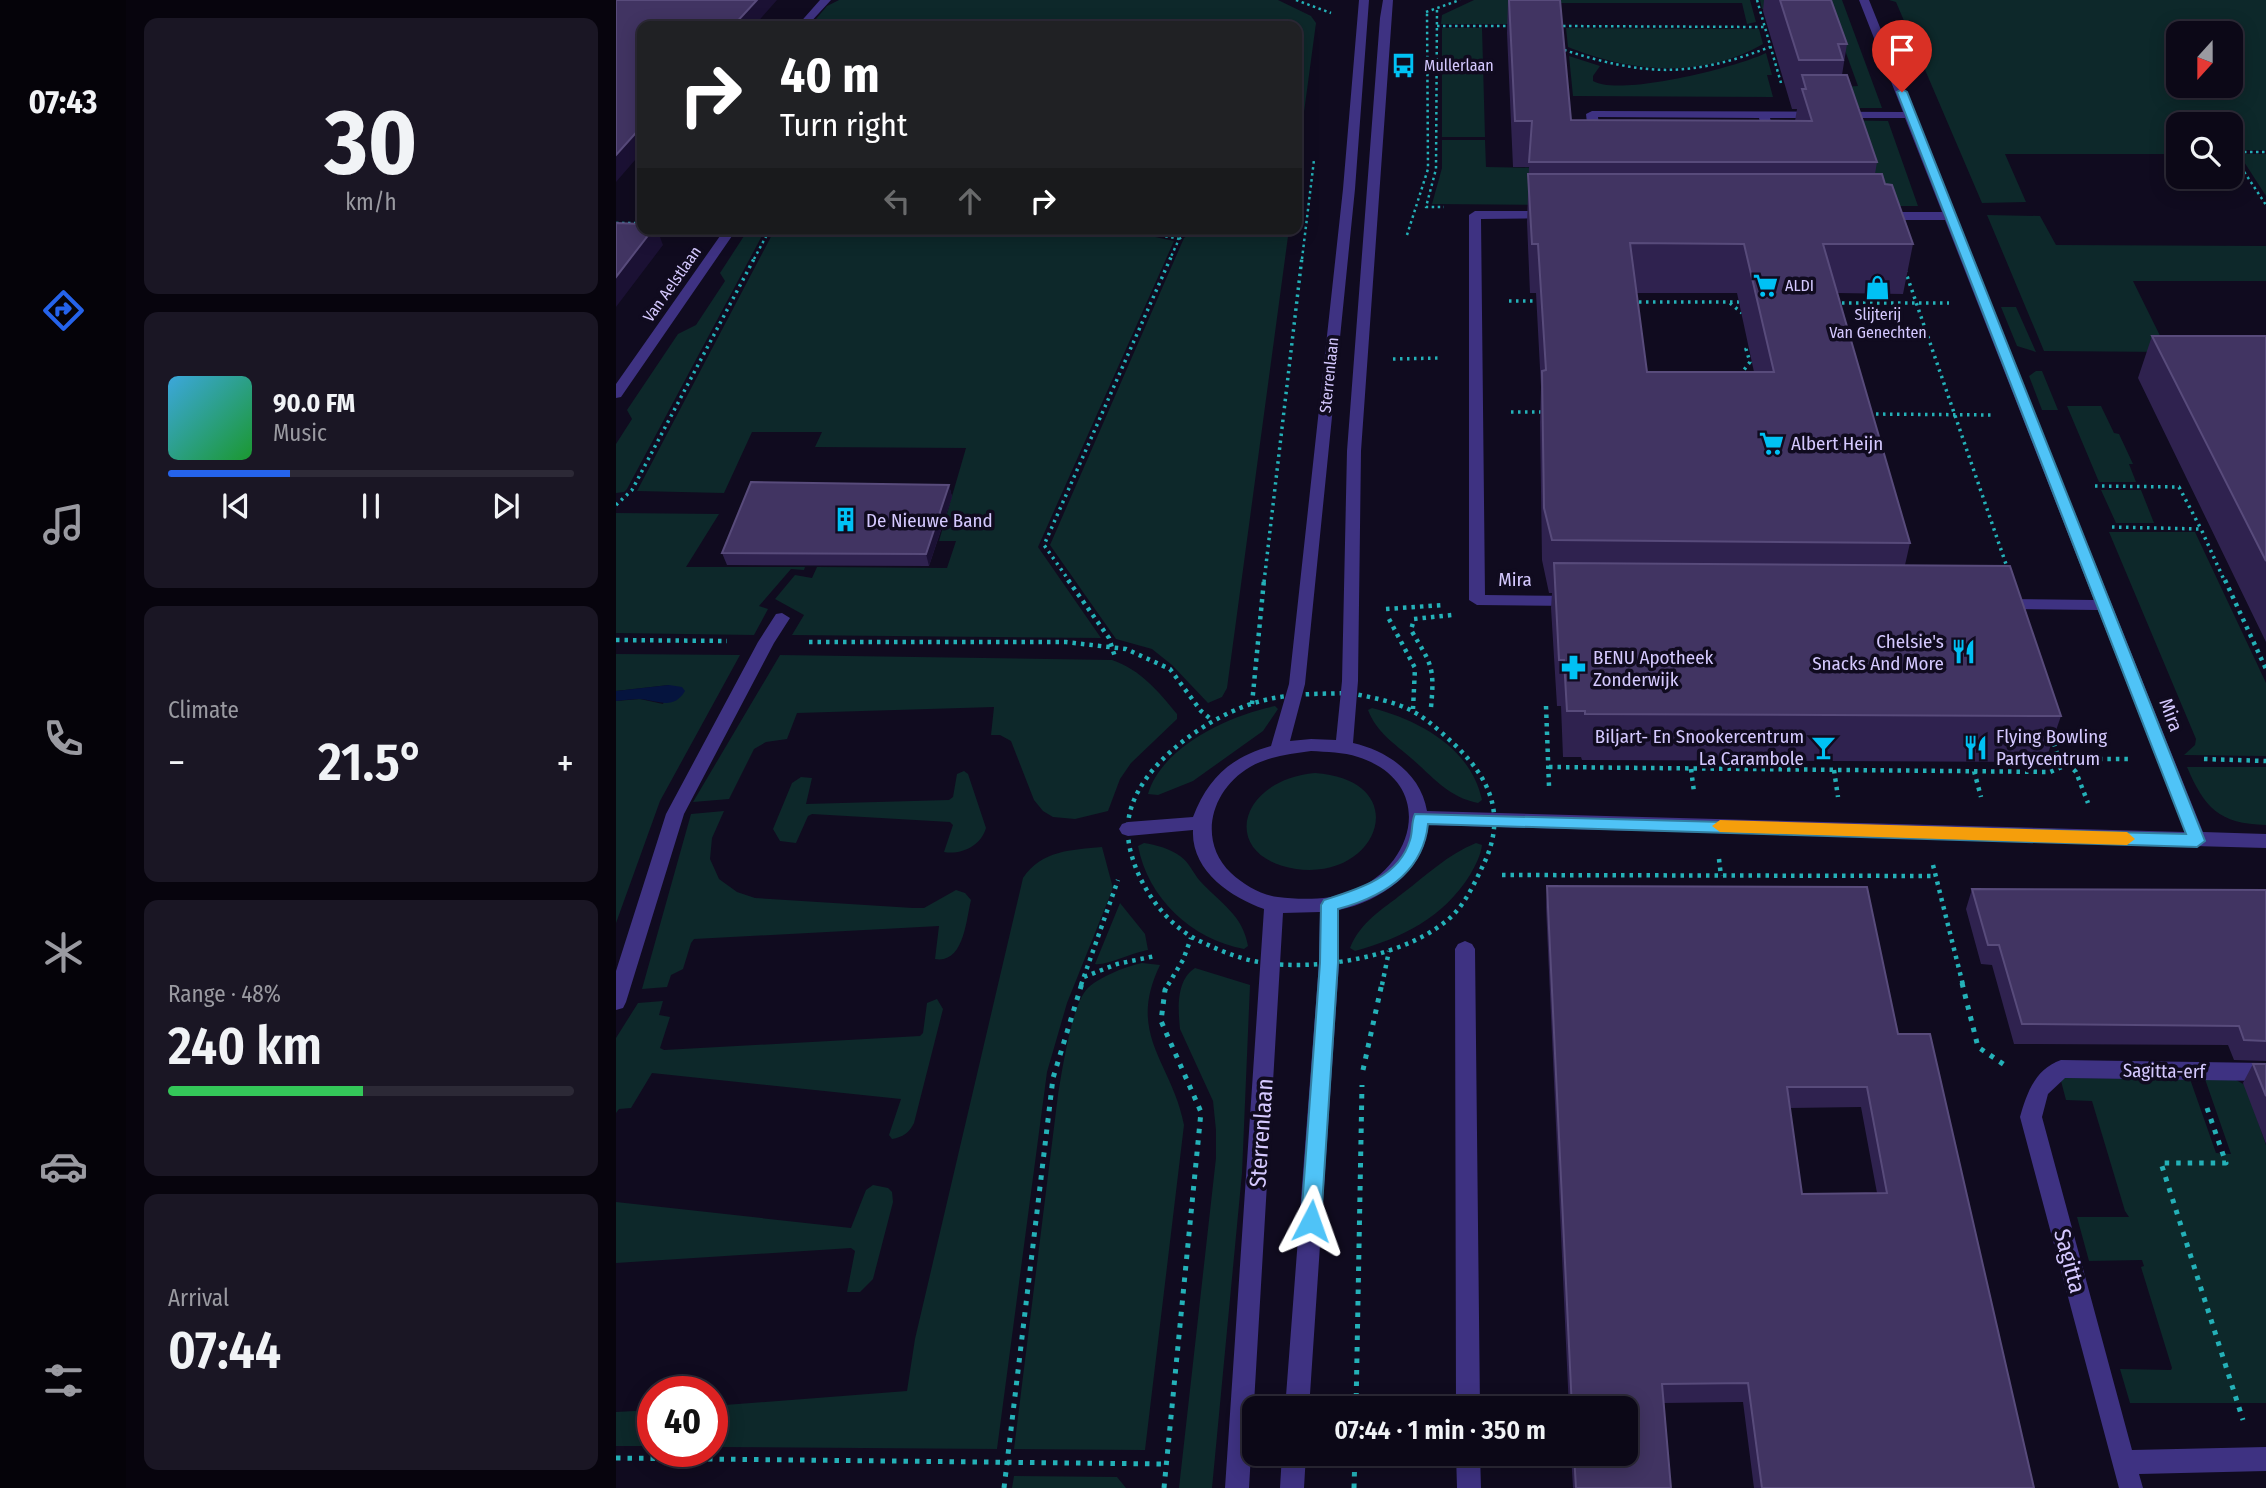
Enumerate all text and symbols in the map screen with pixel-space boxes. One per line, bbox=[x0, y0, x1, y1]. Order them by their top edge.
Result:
pin bbox=[1872, 20, 1932, 92]
north arrow bbox=[2166, 21, 2244, 98]
map controls bbox=[2166, 21, 2243, 189]
icon: arrive bbox=[1883, 31, 1921, 69]
text: 40 m bbox=[780, 46, 880, 105]
icon: right bbox=[665, 49, 756, 140]
bus stop icon: Mullerlaan bbox=[1390, 51, 1418, 79]
place label: Mullerlaan bbox=[1424, 56, 1494, 75]
text: 07:43 bbox=[29, 83, 97, 121]
text: 30 bbox=[325, 88, 417, 197]
text: Turn right bbox=[780, 106, 907, 144]
button: search bbox=[2166, 112, 2243, 189]
icon: left bbox=[878, 182, 916, 220]
icon: ahead bbox=[951, 182, 989, 220]
icon: right bbox=[1024, 182, 1062, 220]
text: km/h bbox=[345, 188, 397, 216]
street label: Van Aelstlaan bbox=[639, 242, 705, 326]
supermarket icon: ALDI bbox=[1751, 271, 1779, 299]
shop icon: Slijterij Van Genechten bbox=[1864, 274, 1892, 302]
place label: ALDI bbox=[1785, 276, 1814, 295]
icon: directions bbox=[39, 286, 88, 335]
place label: Slijterij Van Genechten bbox=[1829, 305, 1927, 342]
street label: Sterrenlaan bbox=[1316, 336, 1342, 414]
text: 90.0 FM bbox=[273, 388, 355, 419]
text: Music bbox=[273, 419, 327, 447]
supermarket icon: Albert Heijn bbox=[1757, 429, 1785, 457]
place label: Albert Heijn bbox=[1791, 432, 1883, 455]
icon: previous bbox=[217, 487, 255, 525]
icon: pause bbox=[352, 487, 390, 525]
icon: next bbox=[487, 487, 525, 525]
icon: music bbox=[39, 500, 88, 549]
building icon: De Nieuwe Band bbox=[832, 506, 860, 534]
place label: De Nieuwe Band bbox=[866, 509, 993, 532]
street label: Mira bbox=[1498, 568, 1532, 591]
place label: Chelsie's Snacks And More bbox=[1812, 630, 1944, 675]
restaurant icon: Chelsie's Snacks And More bbox=[1950, 638, 1978, 666]
place label: BENU Apotheek Zonderwijk bbox=[1593, 646, 1714, 691]
pharmacy icon: BENU Apotheek Zonderwijk bbox=[1559, 654, 1587, 682]
street label: Mira bbox=[2154, 695, 2188, 735]
text: Climate bbox=[168, 696, 239, 724]
icon: phone bbox=[39, 714, 88, 763]
place label: Biljart- En Snookercentrum La Carambole bbox=[1595, 725, 1804, 770]
place label: Flying Bowling Partycentrum bbox=[1996, 725, 2107, 770]
text: 21.5° bbox=[318, 731, 424, 794]
bar icon: Biljart- En Snookercentrum La Carambole bbox=[1810, 733, 1838, 761]
restaurant icon: Flying Bowling Partycentrum bbox=[1962, 733, 1990, 761]
text: − bbox=[168, 740, 185, 786]
text: + bbox=[557, 740, 574, 786]
icon: climate bbox=[39, 928, 88, 977]
text: Range · 48% bbox=[168, 980, 281, 1008]
text: 240 km bbox=[168, 1015, 322, 1078]
street label: Sagitta-erf bbox=[2123, 1059, 2207, 1083]
street label: Sterrenlaan bbox=[1243, 1077, 1279, 1189]
icon: car bbox=[39, 1142, 88, 1191]
position arrow bbox=[1274, 1184, 1348, 1258]
street label: Sagitta bbox=[2048, 1226, 2092, 1296]
text: Arrival bbox=[168, 1284, 229, 1312]
text: 07:44 bbox=[168, 1319, 281, 1382]
icon: filters bbox=[39, 1356, 88, 1405]
speed limit sign: 40 bbox=[637, 1376, 728, 1467]
text: 07:44 · 1 min · 350 m bbox=[1334, 1415, 1546, 1446]

